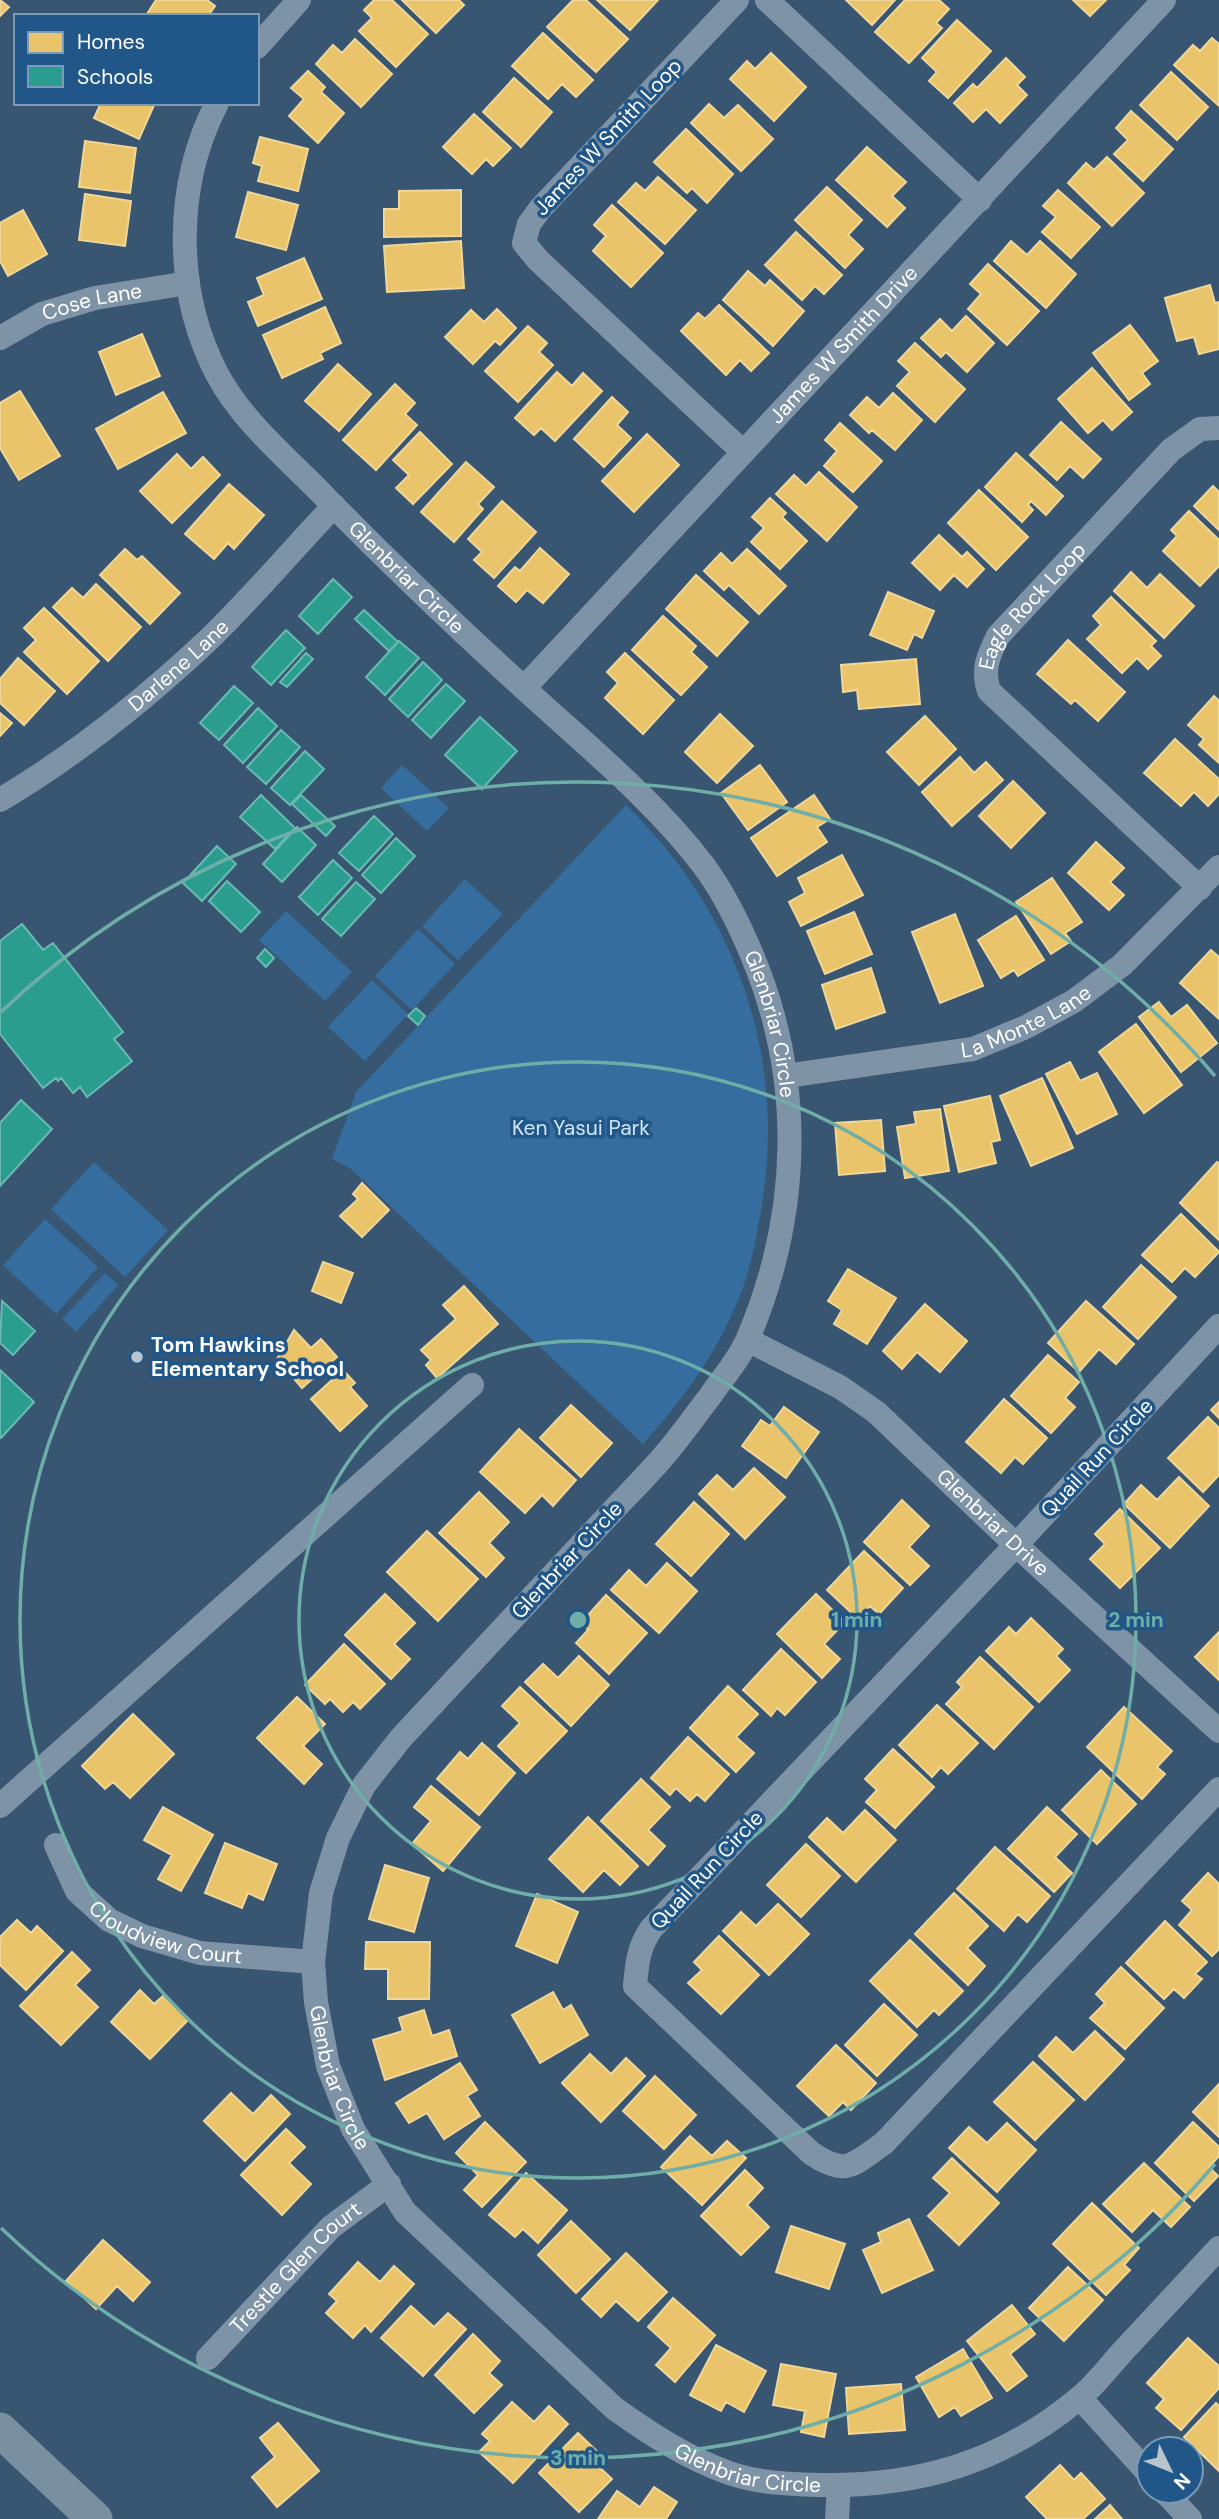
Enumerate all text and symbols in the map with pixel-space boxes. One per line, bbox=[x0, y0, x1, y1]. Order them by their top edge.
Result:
legend bbox=[14, 14, 259, 105]
text: Homes bbox=[77, 28, 145, 56]
street label: James W Smith Loop bbox=[528, 52, 688, 222]
text: Schools bbox=[77, 63, 153, 91]
street label: James W Smith Drive bbox=[763, 259, 924, 430]
street label: Cose Lane bbox=[39, 277, 144, 327]
street label: Glenbriar Circle bbox=[342, 515, 471, 640]
street label: Eagle Rock Loop bbox=[972, 536, 1092, 672]
street label: Darlene Lane bbox=[122, 613, 235, 718]
street label: Glenbriar Circle bbox=[738, 946, 802, 1099]
street label: La Monte Lane bbox=[959, 979, 1097, 1065]
park label: Ken Yasui Park bbox=[512, 1114, 650, 1142]
place label: Tom Hawkins Elementary School bbox=[151, 1331, 344, 1383]
marker: Tom Hawkins Elementary School bbox=[129, 1349, 145, 1365]
street label: Quail Run Circle bbox=[1034, 1392, 1160, 1524]
street label: Glenbriar Drive bbox=[930, 1463, 1055, 1583]
street label: Glenbriar Circle bbox=[505, 1495, 629, 1625]
text: 1 min bbox=[831, 1606, 883, 1634]
text: 2 min bbox=[1108, 1606, 1164, 1634]
centre of rings bbox=[566, 1608, 590, 1632]
street label: Quail Run Circle bbox=[644, 1804, 770, 1936]
street label: Cloudview Court bbox=[83, 1894, 243, 1970]
street label: Glenbriar Circle bbox=[303, 2003, 377, 2155]
street label: Trestle Glen Court bbox=[224, 2195, 367, 2340]
north arrow bbox=[1135, 2435, 1205, 2505]
street label: Glenbriar Circle bbox=[669, 2436, 822, 2499]
text: 3 min bbox=[550, 2444, 606, 2472]
text: N bbox=[1168, 2468, 1196, 2495]

